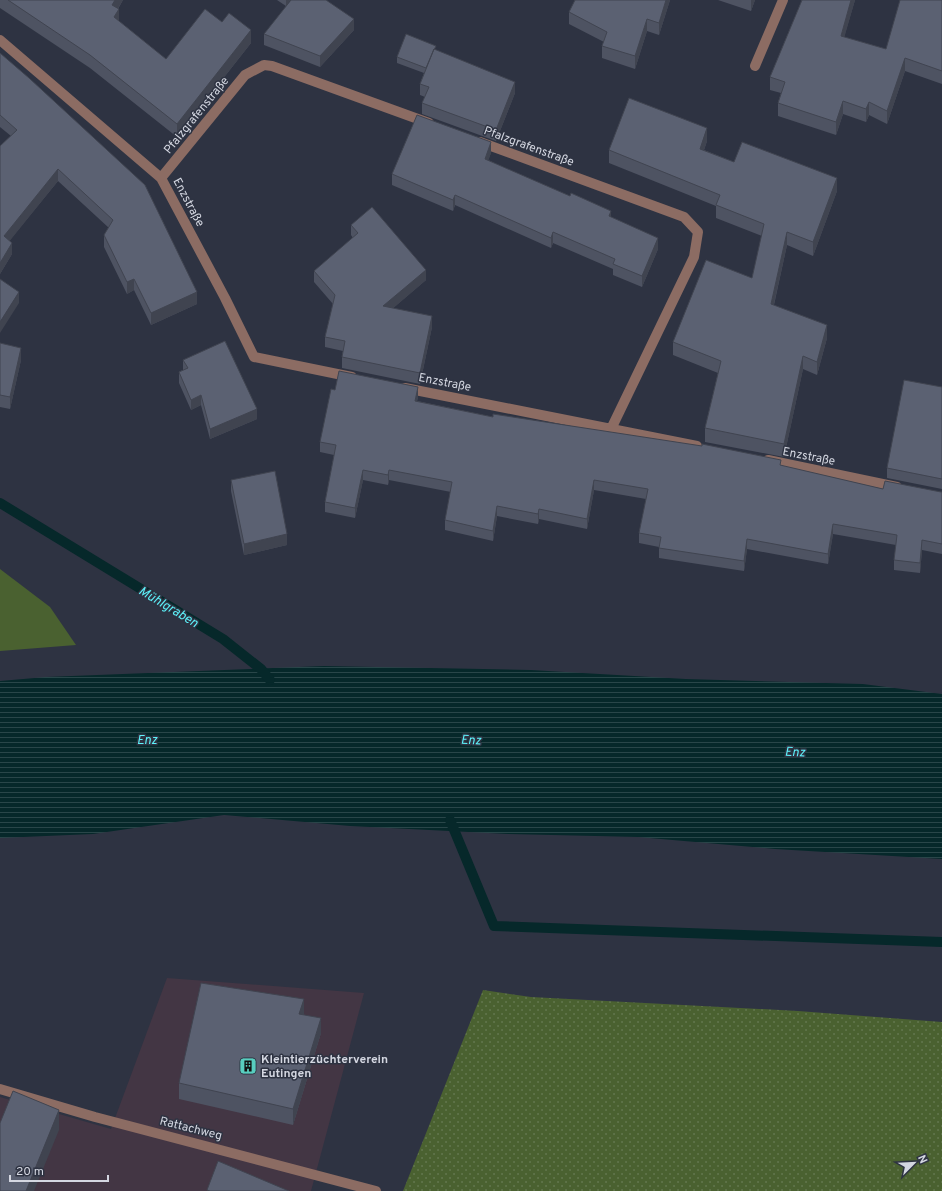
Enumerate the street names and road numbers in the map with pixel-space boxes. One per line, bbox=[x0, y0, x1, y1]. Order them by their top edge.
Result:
street label: Pfalzgrafenstraße bbox=[161, 74, 233, 158]
street label: Pfalzgrafenstraße bbox=[481, 123, 576, 171]
street label: Enzstraße bbox=[169, 175, 208, 230]
street label: Enzstraße bbox=[417, 370, 472, 396]
street label: Enzstraße bbox=[781, 444, 836, 470]
street label: Rattachweg bbox=[158, 1113, 224, 1144]

